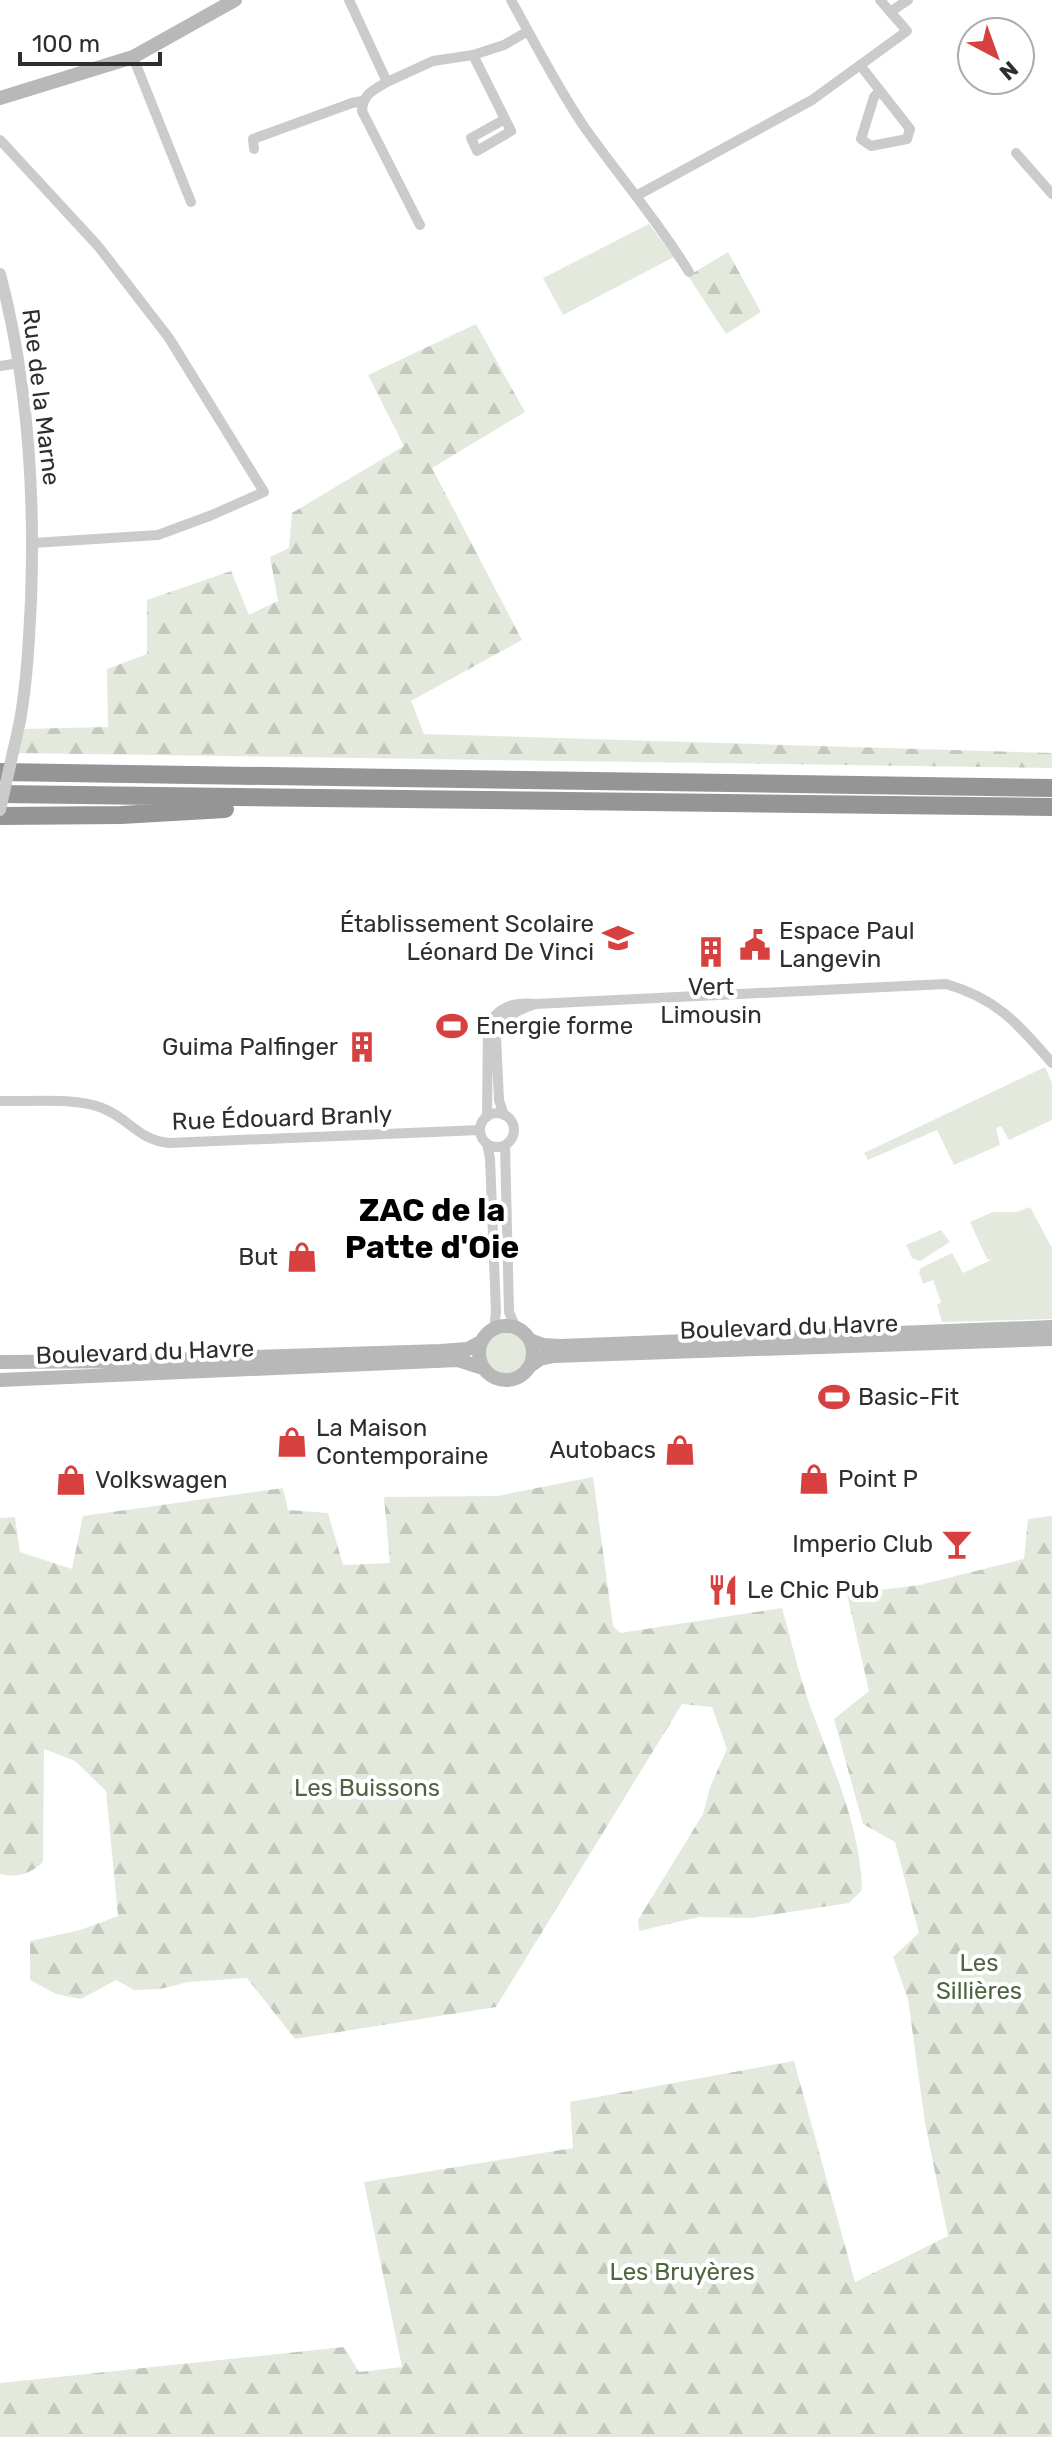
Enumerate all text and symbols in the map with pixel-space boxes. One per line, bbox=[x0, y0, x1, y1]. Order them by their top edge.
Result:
scale bar bbox=[20, 16, 160, 66]
north arrow bbox=[956, 16, 1036, 96]
text: 100 m bbox=[32, 30, 100, 58]
text: N bbox=[994, 55, 1024, 86]
street label: Rue de la Marne bbox=[16, 307, 66, 487]
place label: Établissement Scolaire Léonard De Vinci bbox=[340, 910, 594, 966]
place label: Espace Paul Langevin bbox=[779, 917, 915, 973]
school or university icon: Établissement Scolaire Léonard De Vinci bbox=[601, 921, 635, 955]
public building icon: Espace Paul Langevin bbox=[738, 928, 772, 962]
building icon: Vert Limousin bbox=[694, 935, 728, 969]
place label: Vert Limousin bbox=[660, 973, 762, 1029]
sports icon: Energie forme bbox=[435, 1009, 469, 1043]
place label: Energie forme bbox=[476, 1012, 633, 1040]
building icon: Guima Palfinger bbox=[345, 1030, 379, 1064]
place label: Guima Palfinger bbox=[162, 1033, 338, 1061]
street label: Rue Édouard Branly bbox=[171, 1100, 393, 1136]
district label: ZAC de la Patte d'Oie bbox=[345, 1191, 519, 1266]
shop icon: But bbox=[285, 1240, 319, 1274]
place label: But bbox=[238, 1243, 278, 1271]
street label: Boulevard du Havre bbox=[679, 1309, 899, 1345]
street label: Boulevard du Havre bbox=[35, 1334, 255, 1370]
sports icon: Basic-Fit bbox=[817, 1380, 851, 1414]
place label: Basic-Fit bbox=[858, 1383, 959, 1411]
place label: La Maison Contemporaine bbox=[316, 1414, 488, 1470]
shop icon: La Maison Contemporaine bbox=[275, 1425, 309, 1459]
shop icon: Autobacs bbox=[663, 1433, 697, 1467]
place label: Autobacs bbox=[549, 1436, 656, 1464]
shop icon: Point P bbox=[797, 1462, 831, 1496]
shop icon: Volkswagen bbox=[54, 1463, 88, 1497]
place label: Point P bbox=[838, 1465, 918, 1493]
place label: Volkswagen bbox=[95, 1466, 228, 1494]
bar icon: Imperio Club bbox=[940, 1527, 974, 1561]
place label: Imperio Club bbox=[792, 1530, 933, 1558]
restaurant icon: Le Chic Pub bbox=[706, 1573, 740, 1607]
place label: Le Chic Pub bbox=[747, 1576, 879, 1604]
park label: Les Buissons bbox=[294, 1774, 440, 1802]
park label: Les Sillières bbox=[936, 1949, 1022, 2005]
park label: Les Bruyères bbox=[609, 2258, 755, 2286]

